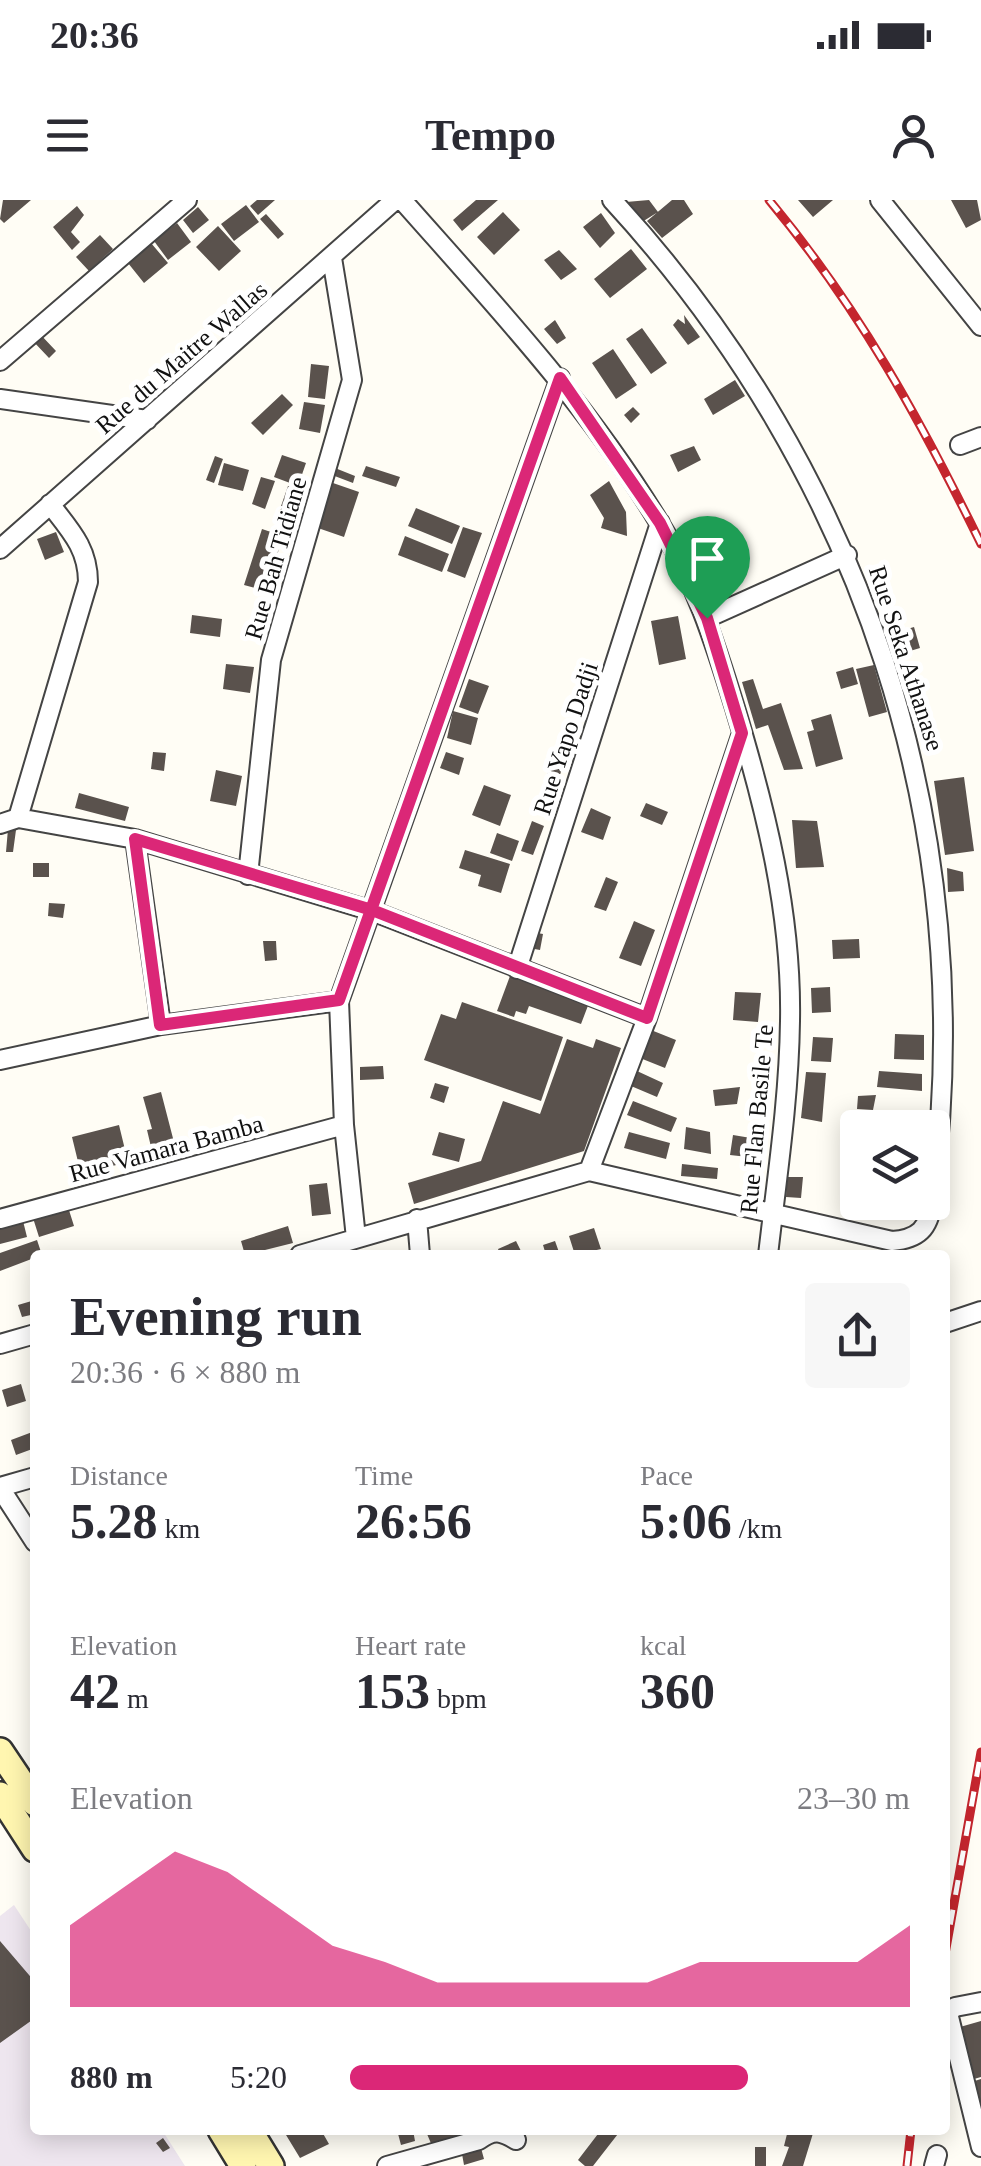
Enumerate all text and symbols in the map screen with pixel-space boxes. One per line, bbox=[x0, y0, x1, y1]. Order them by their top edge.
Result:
text: 20:36 bbox=[50, 14, 139, 56]
icon: menu bbox=[40, 108, 95, 163]
icon: person bbox=[886, 108, 941, 163]
text: Tempo bbox=[425, 110, 556, 160]
street label: Rue du Maitre Wallas bbox=[90, 276, 272, 439]
street label: Rue Bah Tidiane bbox=[239, 474, 312, 643]
pin bbox=[665, 516, 750, 619]
icon: arrive bbox=[680, 531, 735, 586]
street label: Rue Seka Athanase bbox=[864, 562, 949, 754]
street label: Rue Yapo Dadji bbox=[528, 658, 603, 818]
street label: Rue Flan Basile Te bbox=[735, 1023, 778, 1215]
street label: Rue Vamara Bamba bbox=[66, 1110, 266, 1187]
map controls bbox=[840, 1110, 950, 1220]
button: layers bbox=[840, 1110, 950, 1220]
button: share bbox=[805, 1283, 910, 1388]
text: Evening run bbox=[70, 1286, 362, 1347]
text: 20:36 · 6 × 880 m bbox=[70, 1354, 300, 1390]
text: Distance bbox=[70, 1460, 168, 1491]
text: Time bbox=[355, 1460, 413, 1491]
text: Pace bbox=[640, 1460, 693, 1491]
text: 5.28 bbox=[70, 1493, 158, 1549]
text: 26:56 bbox=[355, 1493, 472, 1549]
text: 5:06 bbox=[640, 1493, 732, 1549]
text: km bbox=[158, 1513, 200, 1544]
text: /km bbox=[732, 1513, 782, 1544]
text: Elevation bbox=[70, 1630, 177, 1661]
text: Heart rate bbox=[355, 1630, 466, 1661]
text: kcal bbox=[640, 1630, 687, 1661]
text: 42 bbox=[70, 1663, 120, 1719]
text: 153 bbox=[355, 1663, 430, 1719]
text: 360 bbox=[640, 1663, 715, 1719]
text: m bbox=[120, 1683, 149, 1714]
text: bpm bbox=[430, 1683, 487, 1714]
text: Elevation bbox=[70, 1780, 193, 1816]
text: 23–30 m bbox=[797, 1780, 910, 1816]
text: 880 m bbox=[70, 2059, 153, 2095]
text: 5:20 bbox=[230, 2059, 287, 2095]

